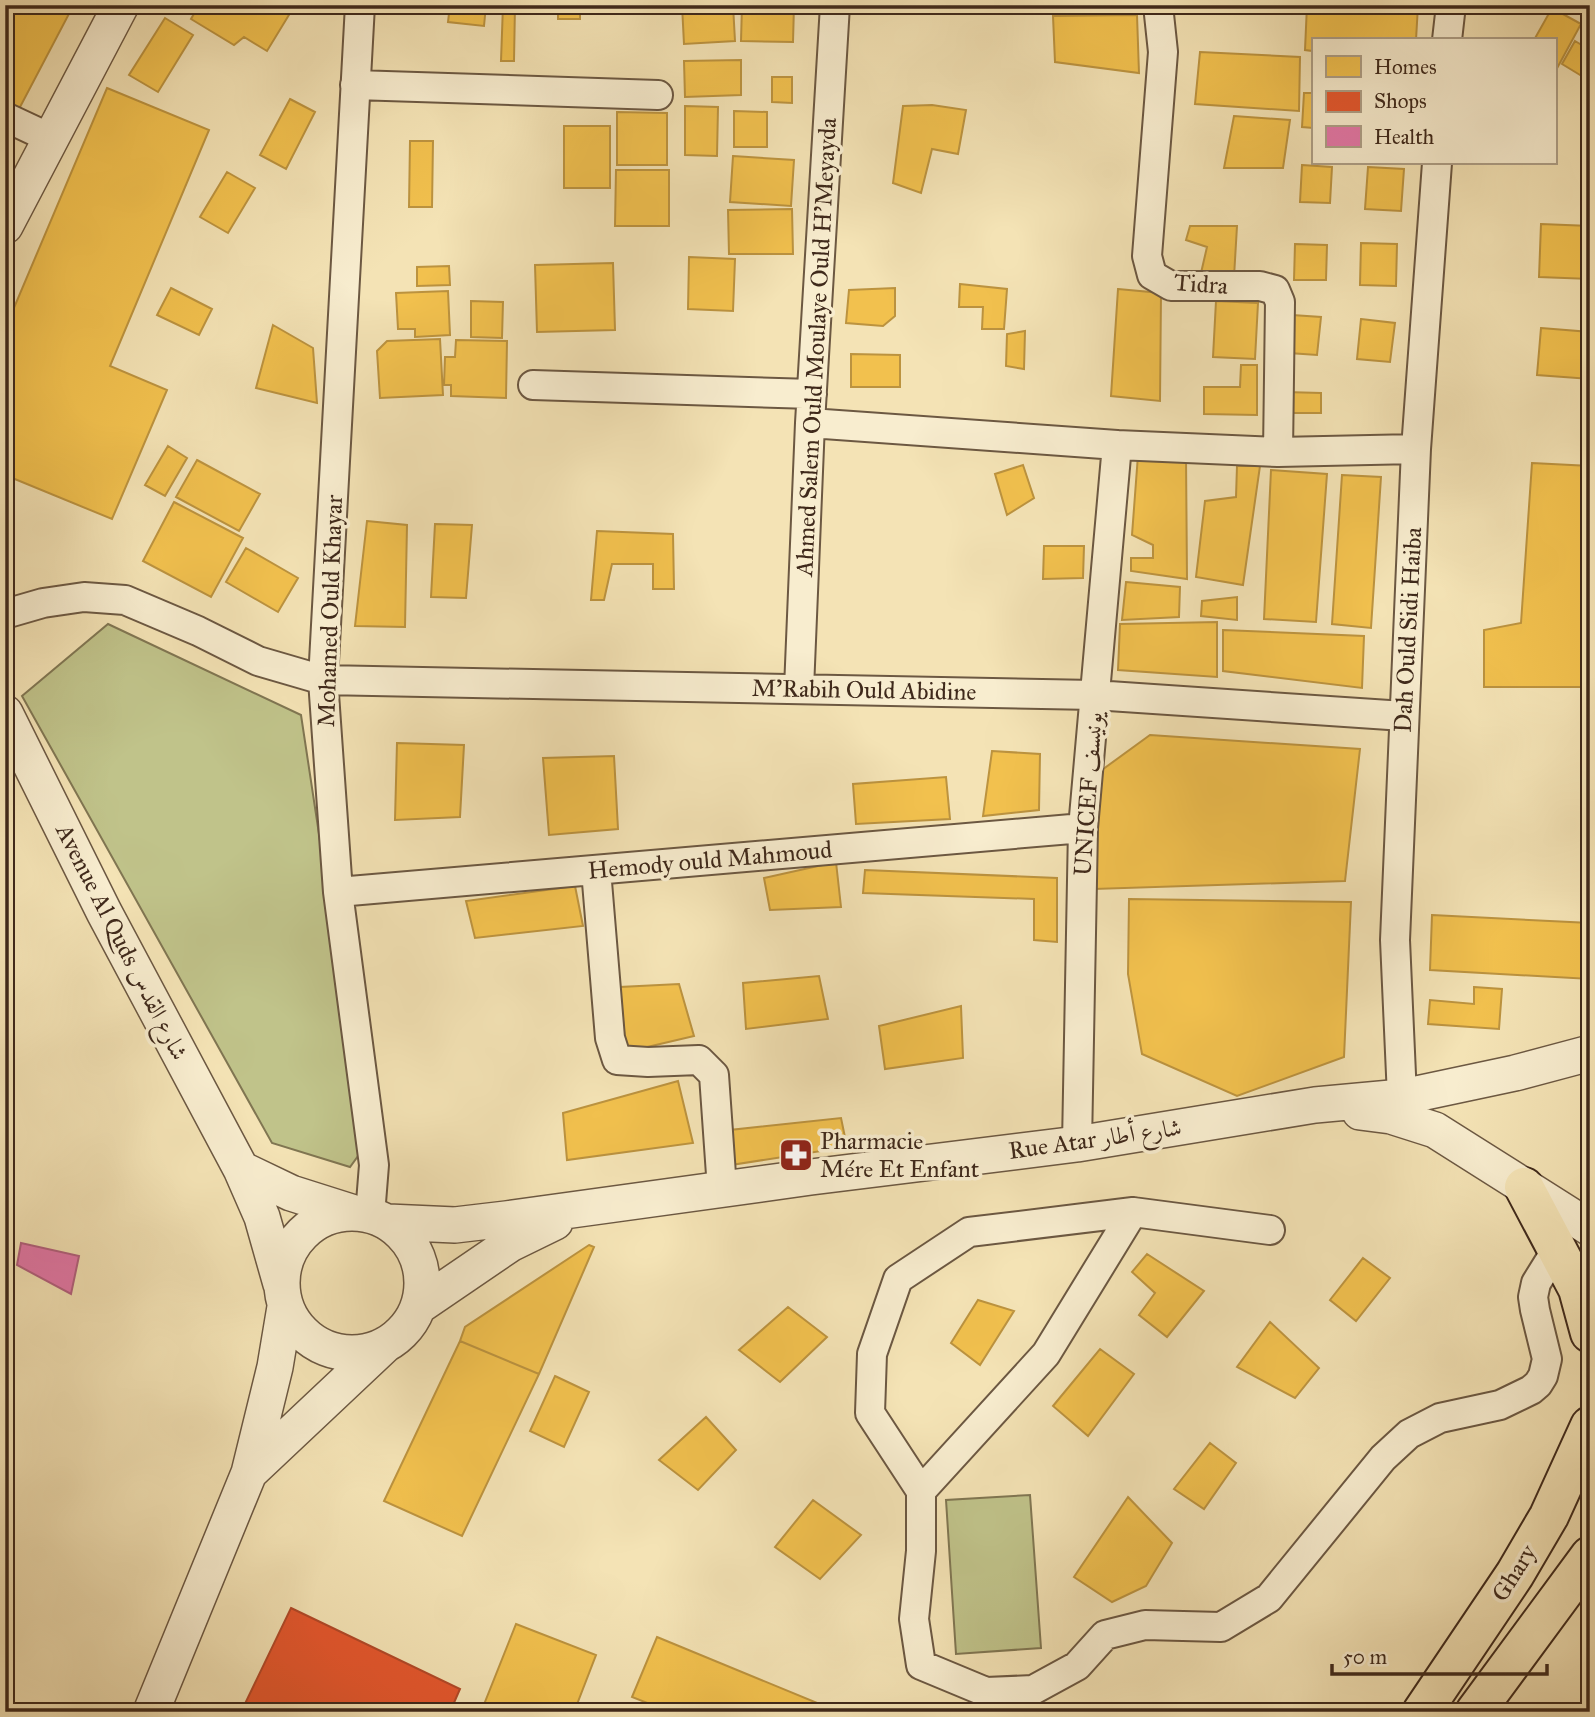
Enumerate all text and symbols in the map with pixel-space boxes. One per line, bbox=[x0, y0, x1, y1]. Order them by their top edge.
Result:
legend bbox=[1312, 38, 1556, 164]
text: Homes bbox=[1374, 54, 1437, 80]
text: Shops bbox=[1374, 88, 1427, 114]
street label: Ahmed Salem Ould Moulaye Ould H'Meyayda bbox=[789, 116, 843, 578]
text: Health bbox=[1374, 124, 1435, 150]
street label: Tidra bbox=[1173, 267, 1230, 301]
street label: Mohamed Ould Khayar bbox=[311, 494, 349, 728]
street label: Dah Ould Sidi Haiba bbox=[1388, 526, 1428, 733]
street label: M'Rabih Ould Abidine bbox=[751, 673, 977, 707]
street label: UNICEF يونيسف bbox=[1067, 710, 1109, 877]
street label: Avenue Al Quds شارع القدس bbox=[44, 818, 195, 1067]
street label: Hemody ould Mahmoud bbox=[587, 834, 833, 886]
street label: Rue Atar شارع أطار bbox=[1006, 1110, 1184, 1171]
place label: Pharmacie Mére Et Enfant bbox=[820, 1126, 980, 1184]
pharmacy icon: Pharmacie Mére Et Enfant bbox=[777, 1136, 815, 1174]
street label: Ghary bbox=[1485, 1538, 1543, 1607]
scale bar bbox=[1332, 1633, 1548, 1677]
text: 50 m bbox=[1343, 1644, 1388, 1670]

